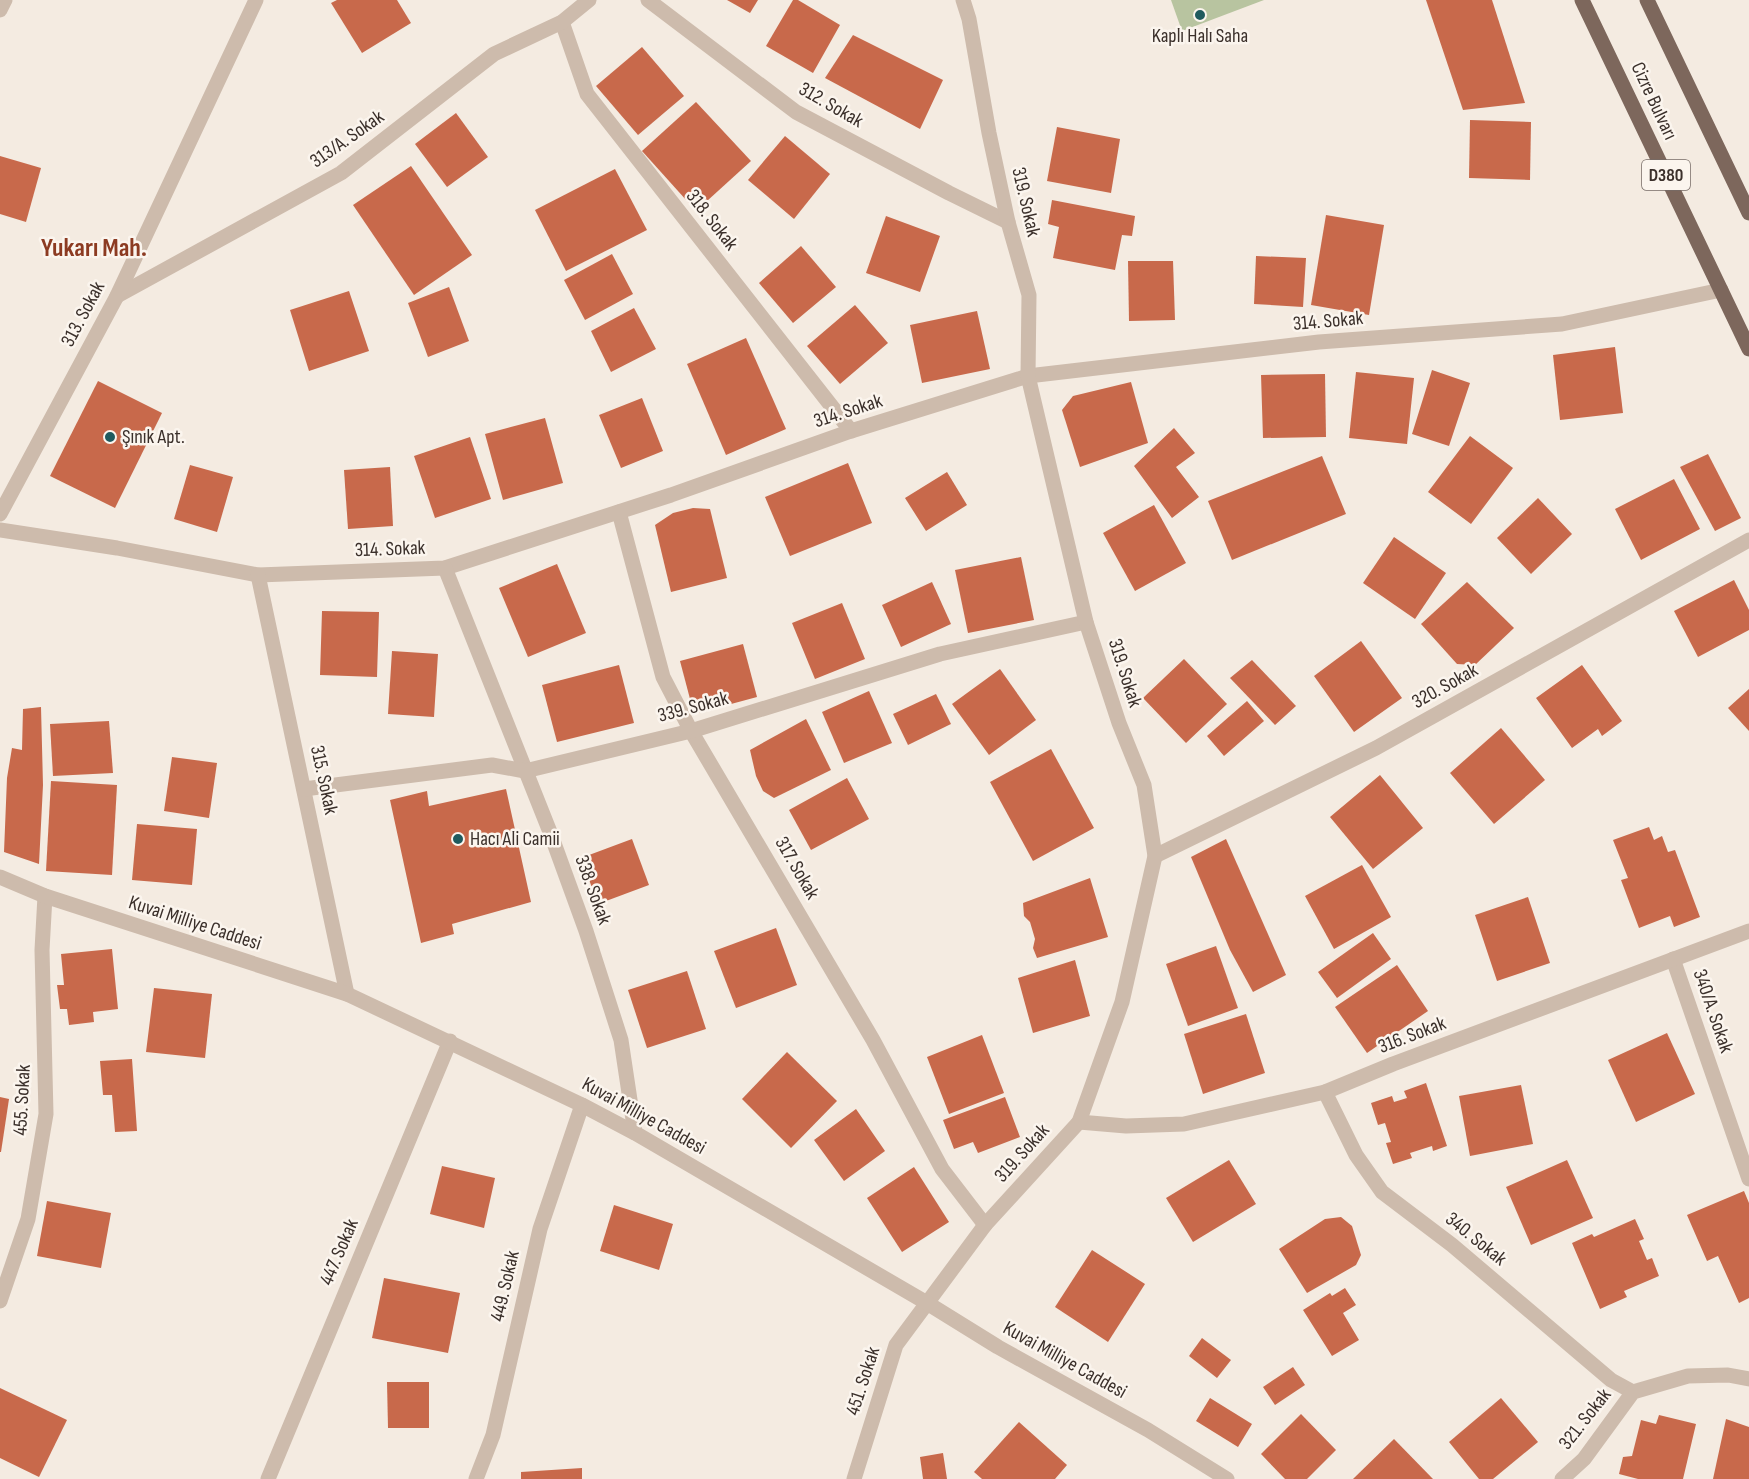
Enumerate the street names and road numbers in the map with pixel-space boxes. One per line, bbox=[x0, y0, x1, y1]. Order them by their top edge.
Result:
street label: Cizre Bulvarı bbox=[1626, 58, 1682, 144]
street label: 312. Sokak bbox=[794, 77, 868, 133]
street label: 313/A. Sokak bbox=[305, 105, 389, 173]
road number: D380 bbox=[1642, 160, 1690, 190]
street label: 319. Sokak bbox=[1006, 165, 1046, 239]
street label: 318. Sokak bbox=[681, 185, 743, 256]
street label: 313. Sokak bbox=[56, 277, 110, 351]
street label: 314. Sokak bbox=[1292, 306, 1365, 336]
street label: 314. Sokak bbox=[811, 389, 886, 433]
street label: 314. Sokak bbox=[354, 536, 426, 562]
street label: 319. Sokak bbox=[1103, 636, 1147, 711]
street label: 320. Sokak bbox=[1408, 658, 1483, 714]
street label: 339. Sokak bbox=[655, 686, 731, 728]
street label: 315. Sokak bbox=[305, 743, 343, 817]
street label: 317. Sokak bbox=[770, 832, 825, 904]
street label: 338. Sokak bbox=[569, 852, 617, 928]
street label: Kuvai Milliye Caddesi bbox=[126, 890, 264, 956]
street label: 340/A. Sokak bbox=[1688, 966, 1739, 1056]
street label: 316. Sokak bbox=[1375, 1011, 1450, 1059]
street label: 455. Sokak bbox=[8, 1063, 36, 1136]
street label: Kuvai Milliye Caddesi bbox=[578, 1072, 710, 1160]
street label: 319. Sokak bbox=[989, 1118, 1055, 1187]
street label: 340. Sokak bbox=[1441, 1207, 1512, 1271]
street label: 447. Sokak bbox=[314, 1215, 364, 1289]
street label: 449. Sokak bbox=[485, 1248, 525, 1324]
street label: Kuvai Milliye Caddesi bbox=[999, 1316, 1131, 1404]
street label: 451. Sokak bbox=[841, 1343, 885, 1418]
street label: 321. Sokak bbox=[1554, 1383, 1617, 1454]

